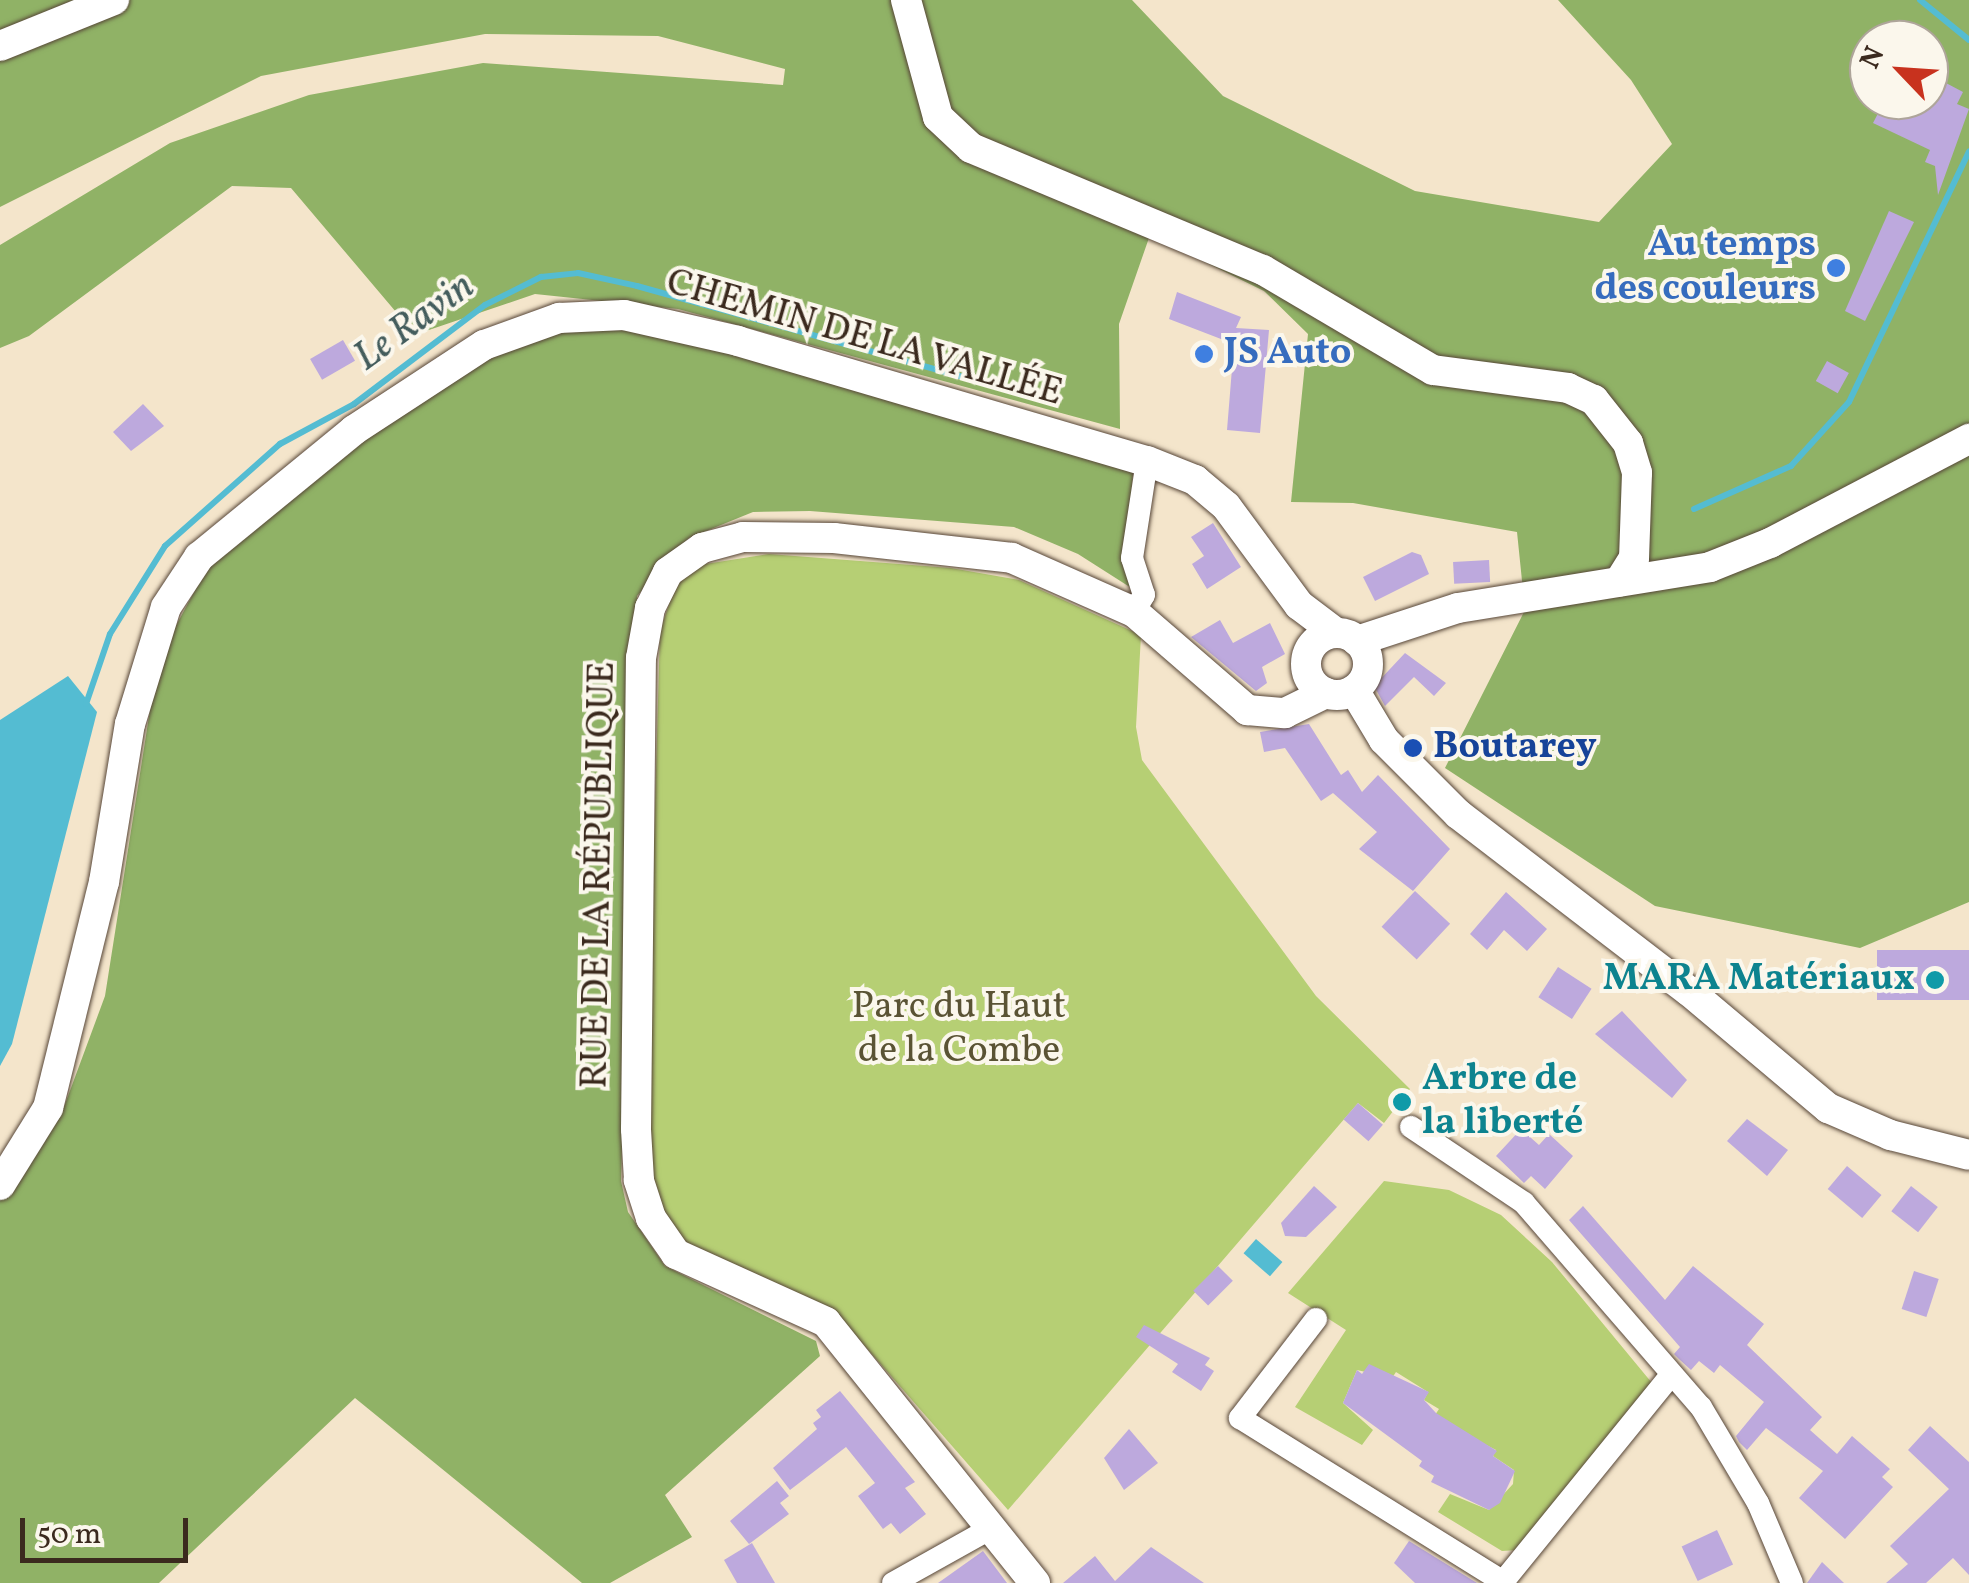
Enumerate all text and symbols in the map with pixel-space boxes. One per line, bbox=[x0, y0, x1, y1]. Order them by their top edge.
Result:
north arrow bbox=[1849, 20, 1949, 120]
text: N bbox=[1851, 41, 1895, 75]
place label: Au temps des couleurs bbox=[1595, 223, 1816, 312]
marker: Au temps des couleurs bbox=[1825, 257, 1847, 279]
street label: CHEMIN DE LA VALLÉE bbox=[660, 260, 1068, 418]
water label: Le Ravin bbox=[346, 263, 484, 383]
place label: JS Auto bbox=[1224, 331, 1351, 377]
marker: JS Auto bbox=[1193, 343, 1215, 365]
street label: RUE DE LA RÉPUBLIQUE bbox=[573, 661, 627, 1089]
place label: Boutarey bbox=[1433, 725, 1597, 771]
marker: Boutarey bbox=[1402, 737, 1424, 759]
place label: MARA Matériaux bbox=[1603, 957, 1915, 1003]
marker: MARA Matériaux bbox=[1924, 969, 1946, 991]
park label: Parc du Haut de la Combe bbox=[852, 985, 1066, 1074]
place label: Arbre de la liberté bbox=[1422, 1057, 1583, 1146]
marker: Arbre de la liberté bbox=[1391, 1091, 1413, 1113]
scale bar bbox=[25, 1498, 192, 1560]
text: 50 m bbox=[37, 1514, 101, 1556]

